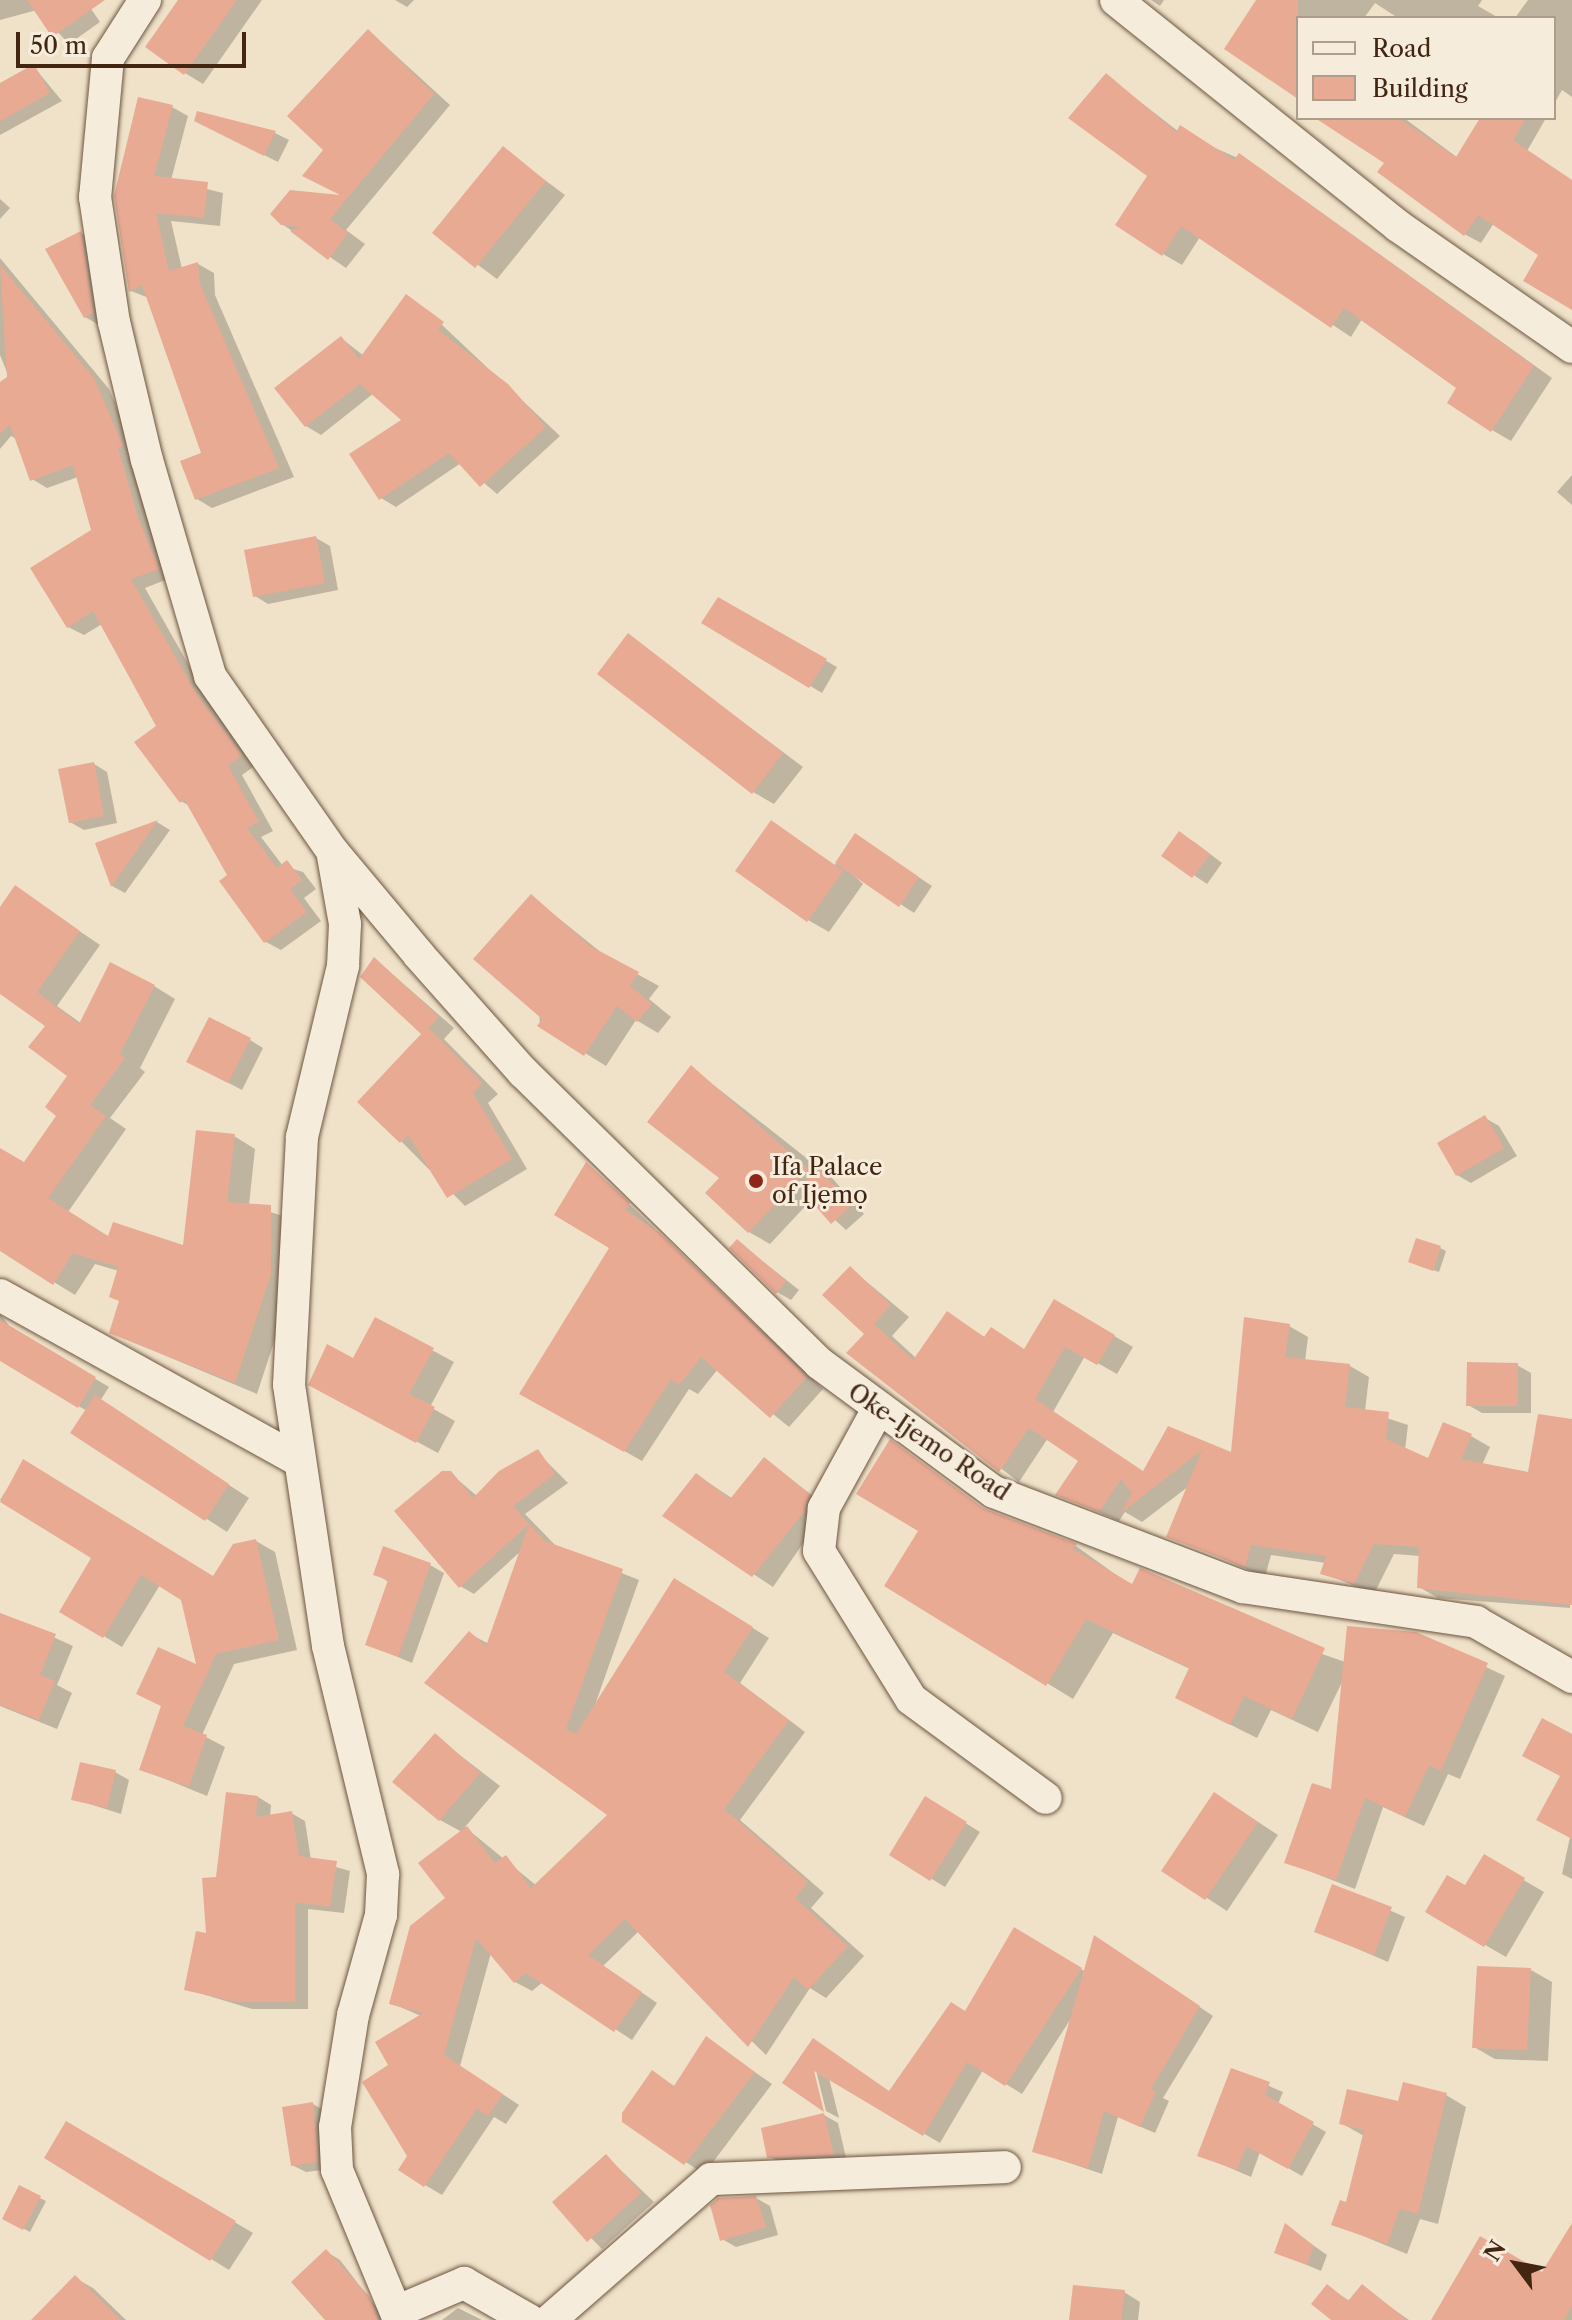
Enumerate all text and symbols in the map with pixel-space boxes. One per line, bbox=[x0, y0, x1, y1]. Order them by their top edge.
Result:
scale bar bbox=[20, 16, 250, 66]
legend bbox=[1296, 16, 1556, 120]
text: 50 m bbox=[30, 31, 87, 60]
text: Road bbox=[1372, 34, 1431, 63]
text: Building bbox=[1372, 74, 1468, 103]
place label: Ifa Palace of Ijẹmọ bbox=[772, 1153, 883, 1209]
marker: Ifa Palace of Ijẹmọ bbox=[747, 1172, 765, 1190]
street label: Oke-Ijemo Road bbox=[843, 1377, 1015, 1507]
north arrow bbox=[1476, 2224, 1556, 2304]
text: N bbox=[1479, 2236, 1512, 2266]

